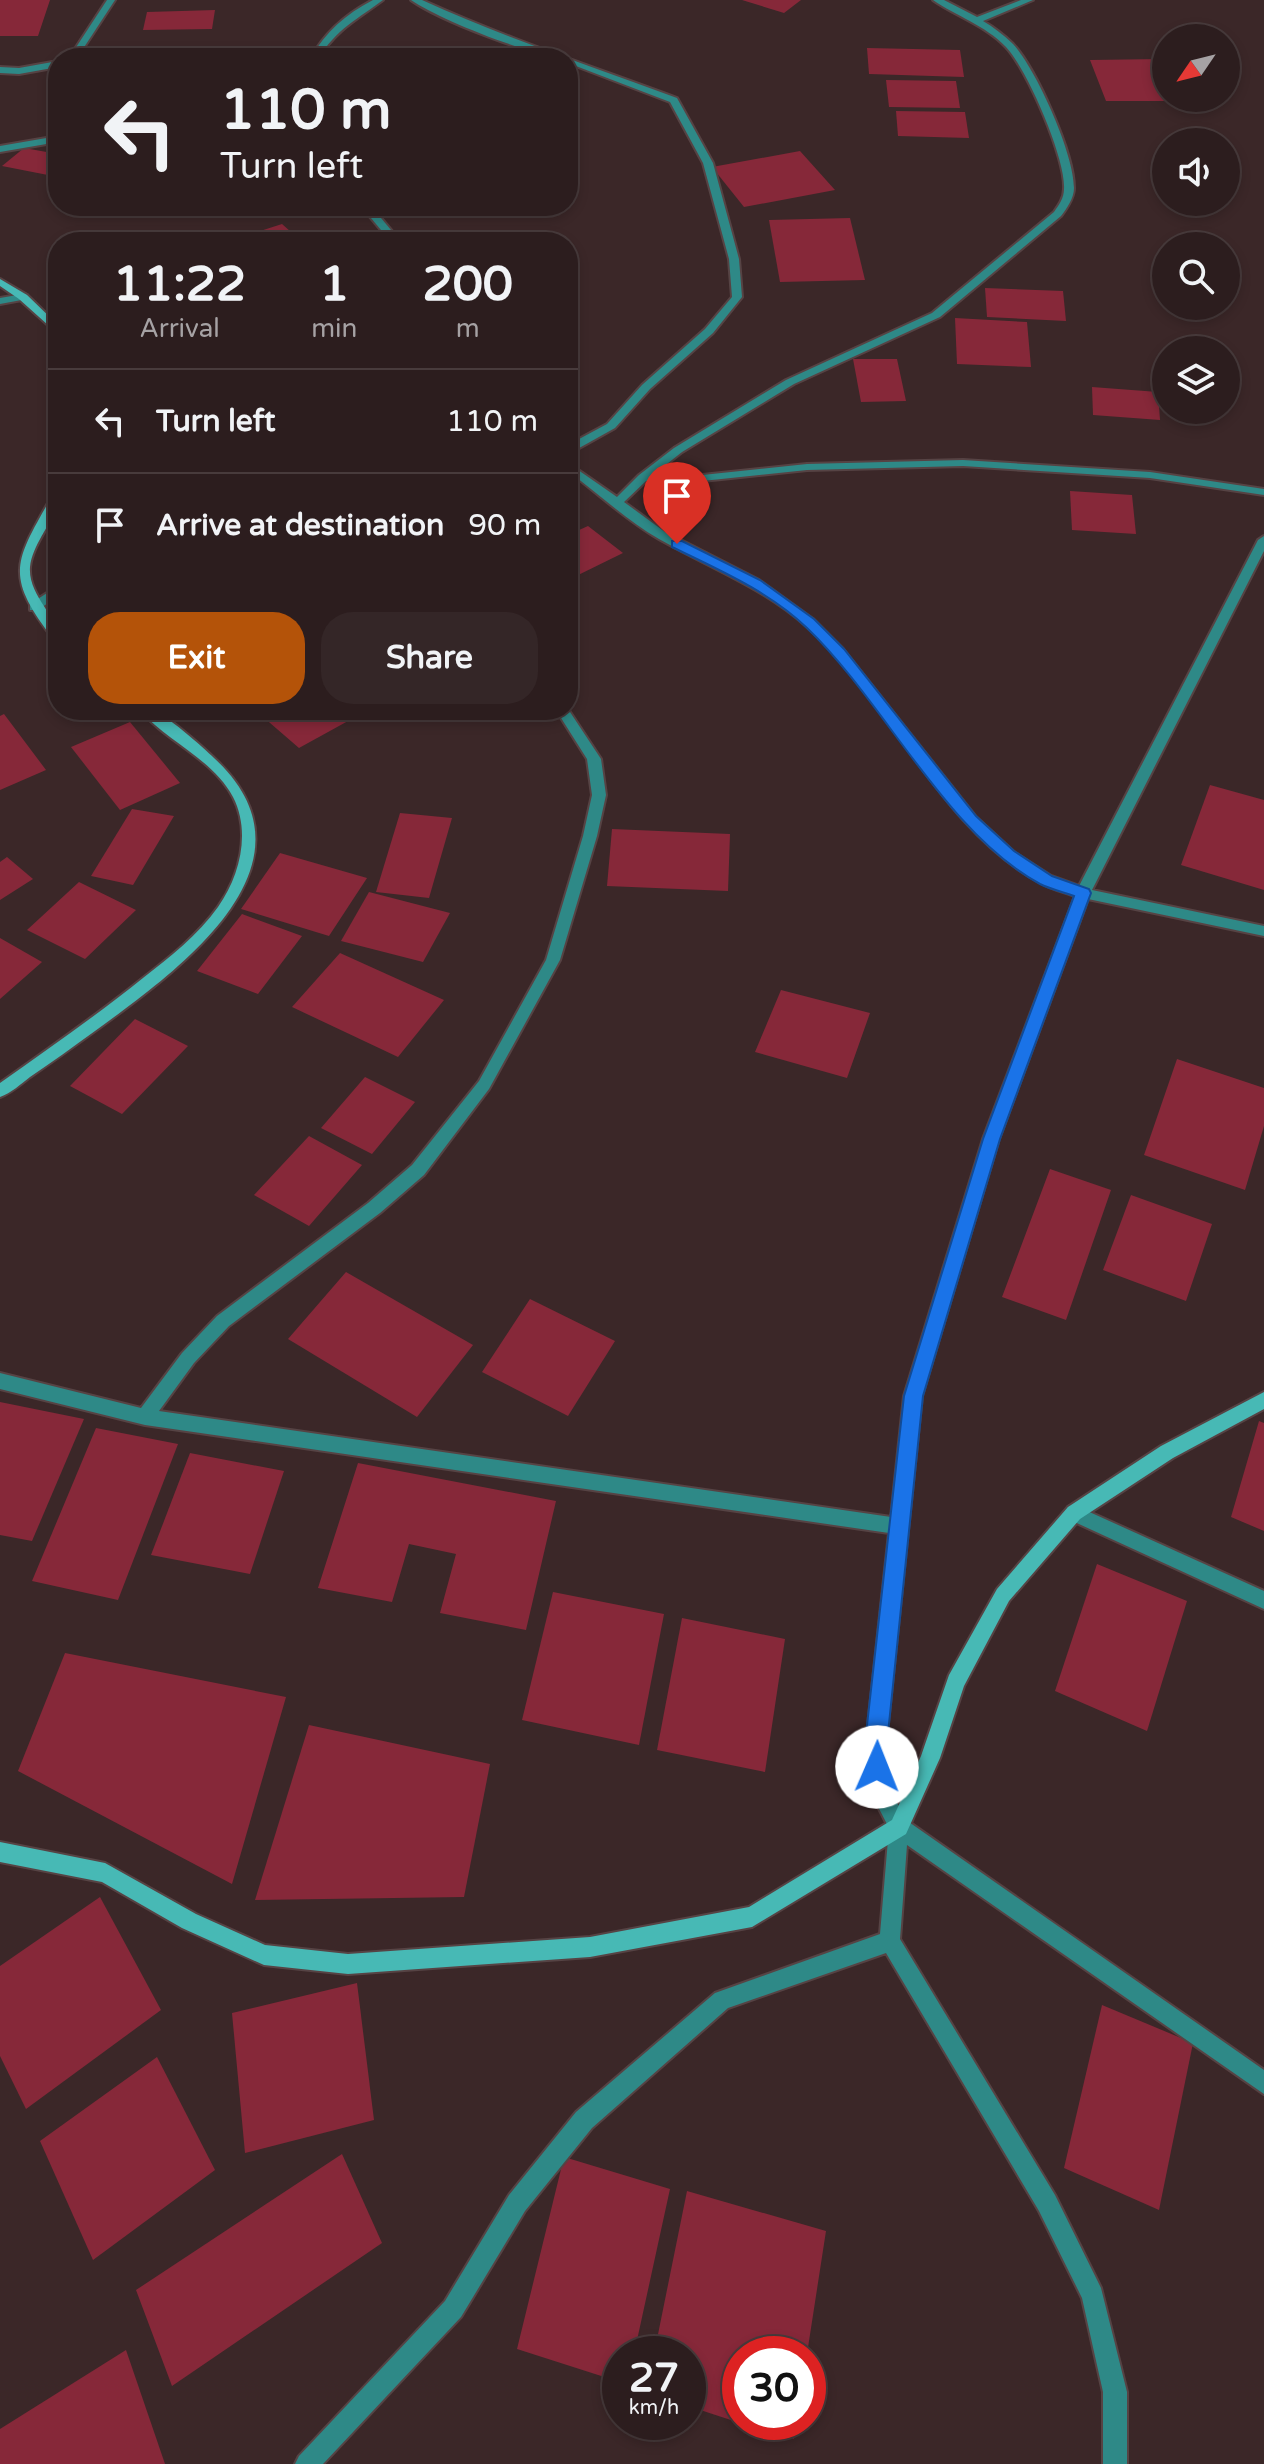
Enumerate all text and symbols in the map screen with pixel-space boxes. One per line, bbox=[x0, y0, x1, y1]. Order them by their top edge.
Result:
north arrow bbox=[1152, 24, 1240, 112]
map controls bbox=[1152, 24, 1240, 424]
text: 110 m bbox=[220, 77, 391, 144]
icon: left bbox=[88, 80, 192, 184]
button: sound bbox=[1152, 128, 1240, 216]
text: Turn left bbox=[220, 145, 363, 188]
button: search bbox=[1152, 232, 1240, 320]
text: 11:22 bbox=[113, 256, 246, 314]
text: 1 bbox=[319, 256, 349, 314]
text: 200 bbox=[422, 256, 513, 314]
text: Arrival bbox=[139, 313, 220, 344]
text: min bbox=[311, 313, 357, 344]
text: m bbox=[456, 313, 480, 344]
button: layers bbox=[1152, 336, 1240, 424]
icon: left bbox=[88, 399, 132, 443]
text: Turn left bbox=[156, 403, 275, 440]
text: 110 m bbox=[446, 403, 538, 440]
pin bbox=[643, 462, 711, 544]
icon: arrive bbox=[655, 474, 699, 518]
icon: arrive bbox=[88, 503, 132, 547]
text: Arrive at destination bbox=[156, 507, 444, 544]
text: 90 m bbox=[468, 507, 541, 544]
button: Exit bbox=[88, 612, 305, 704]
button: Share bbox=[321, 612, 538, 704]
position arrow bbox=[835, 1725, 919, 1809]
speed limit sign: 30 bbox=[722, 2336, 826, 2440]
text: 27 bbox=[629, 2354, 679, 2402]
text: km/h bbox=[629, 2396, 679, 2420]

